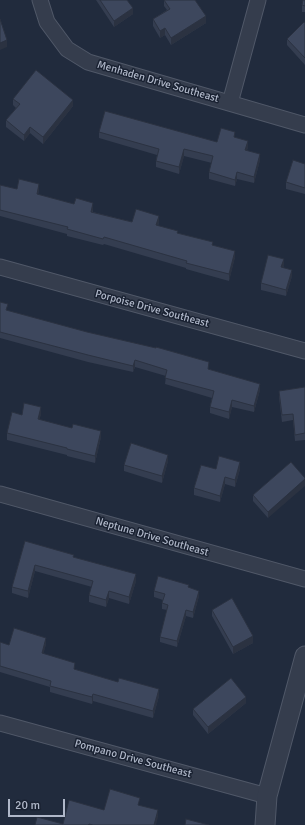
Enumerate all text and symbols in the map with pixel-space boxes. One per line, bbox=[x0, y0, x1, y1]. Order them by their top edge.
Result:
street label: Menhaden Drive Southeast bbox=[96, 58, 220, 106]
street label: Porpoise Drive Southeast bbox=[94, 287, 210, 331]
street label: Neptune Drive Southeast bbox=[94, 515, 210, 559]
street label: Pompano Drive Southeast bbox=[73, 737, 193, 781]
scale bar bbox=[10, 791, 67, 817]
text: 20 m bbox=[15, 798, 40, 813]

